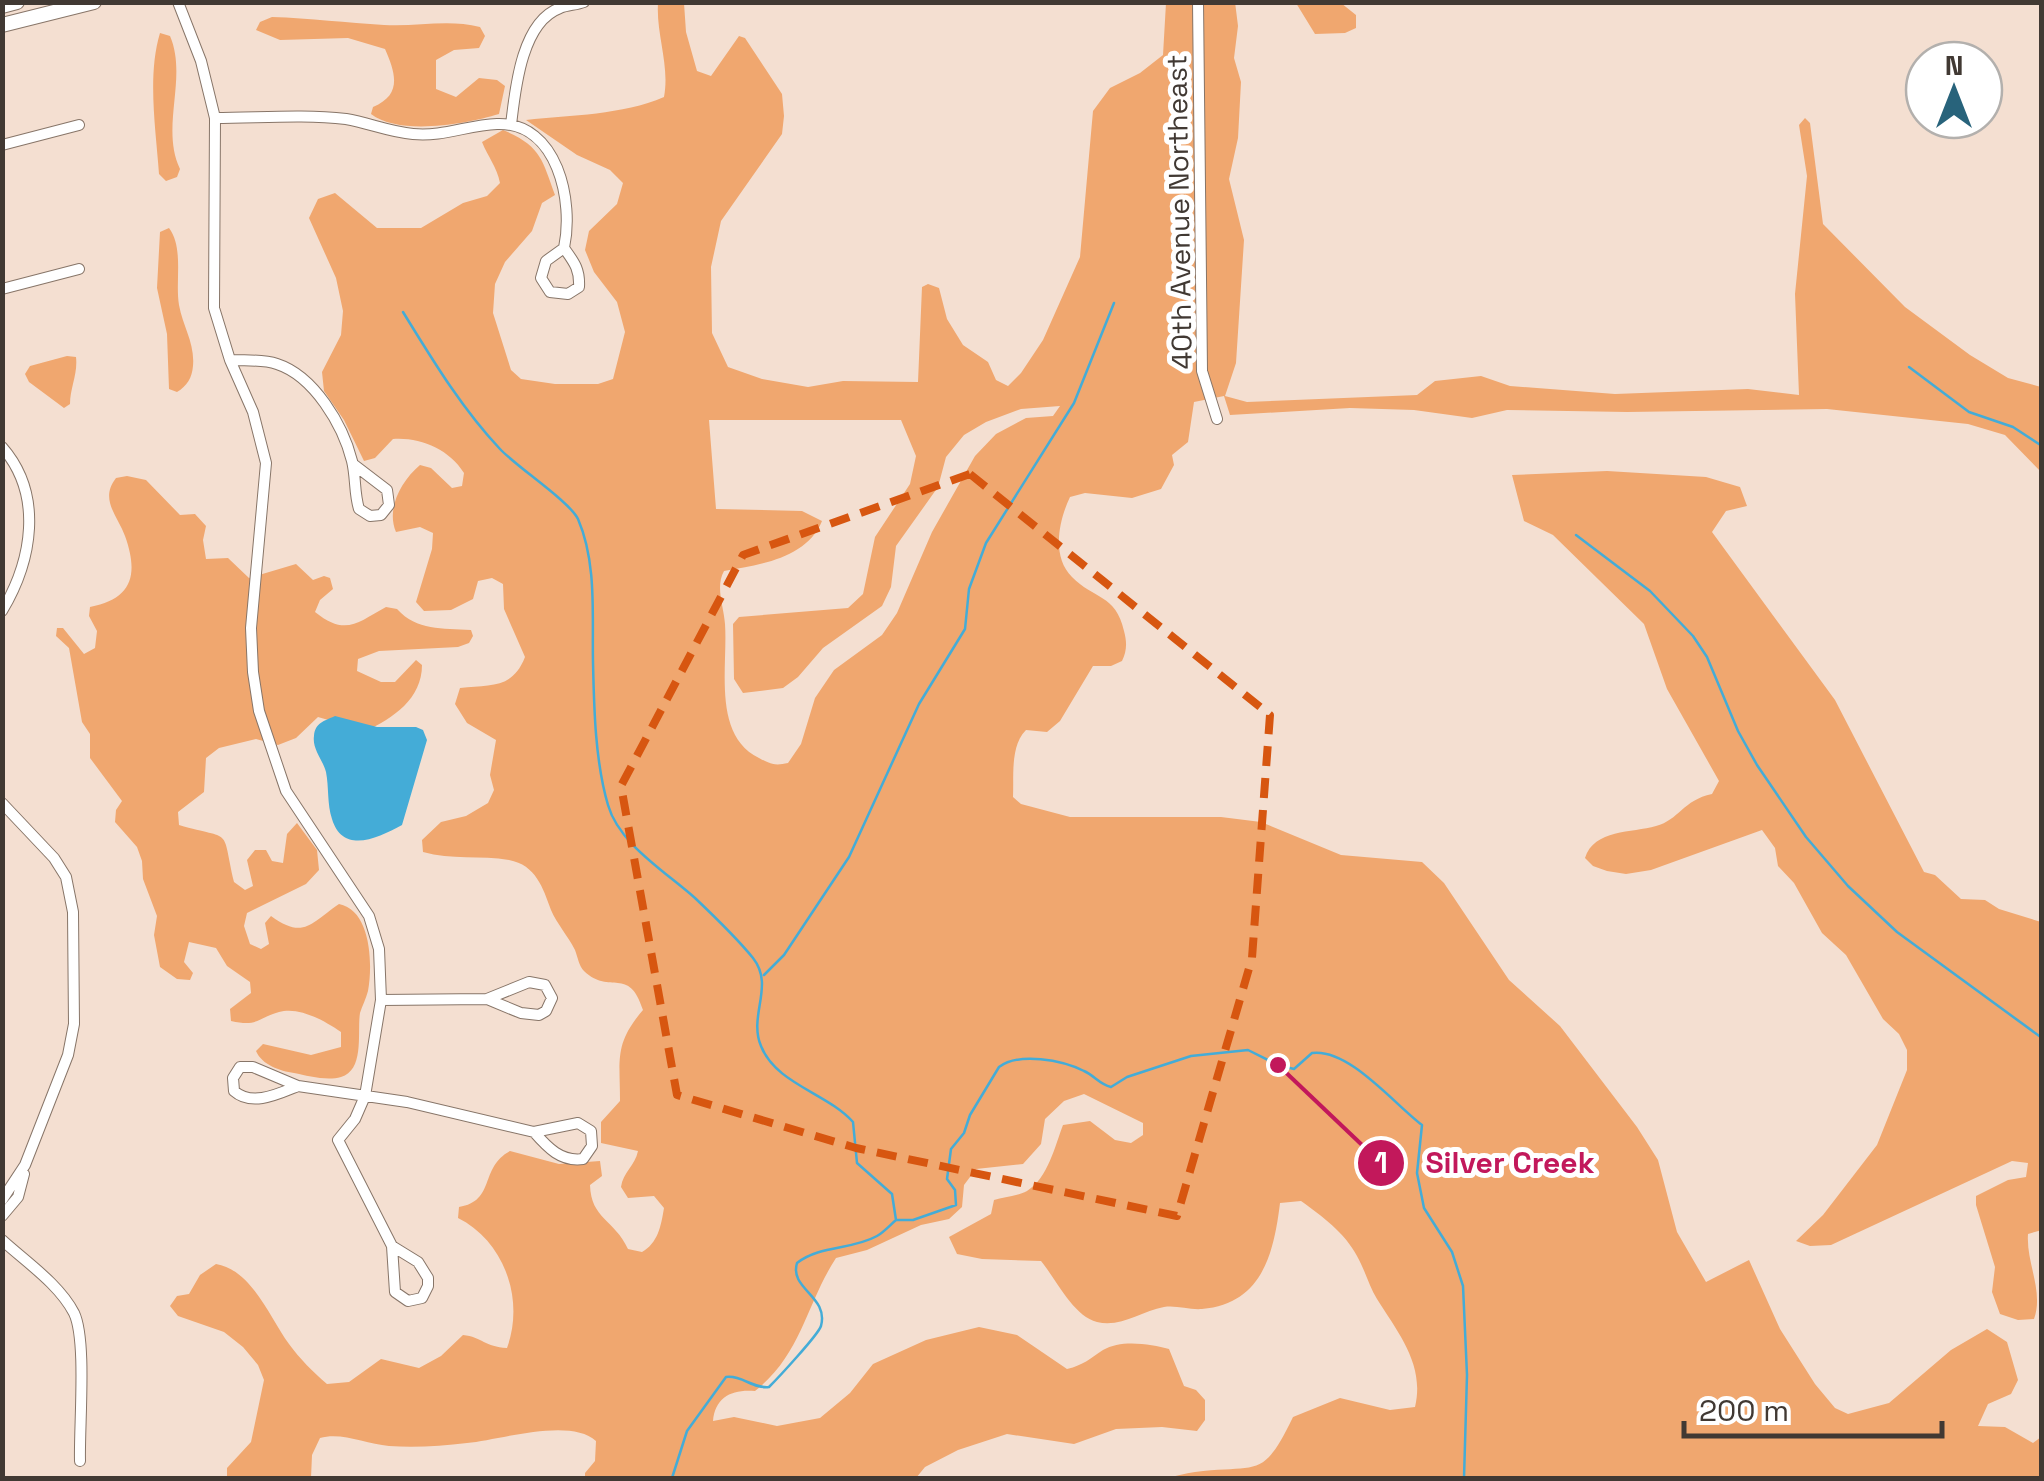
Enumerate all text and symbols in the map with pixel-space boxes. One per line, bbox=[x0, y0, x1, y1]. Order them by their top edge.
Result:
north arrow bbox=[1904, 40, 2004, 140]
text: N bbox=[1945, 47, 1963, 83]
street label: 40th Avenue Northeast bbox=[1158, 54, 1200, 370]
callout: Silver Creek bbox=[1356, 1133, 1615, 1193]
text: 1 bbox=[1374, 1143, 1388, 1182]
text: Silver Creek bbox=[1425, 1143, 1595, 1182]
scale bar bbox=[1684, 1376, 1942, 1438]
text: 200 m bbox=[1699, 1391, 1789, 1430]

